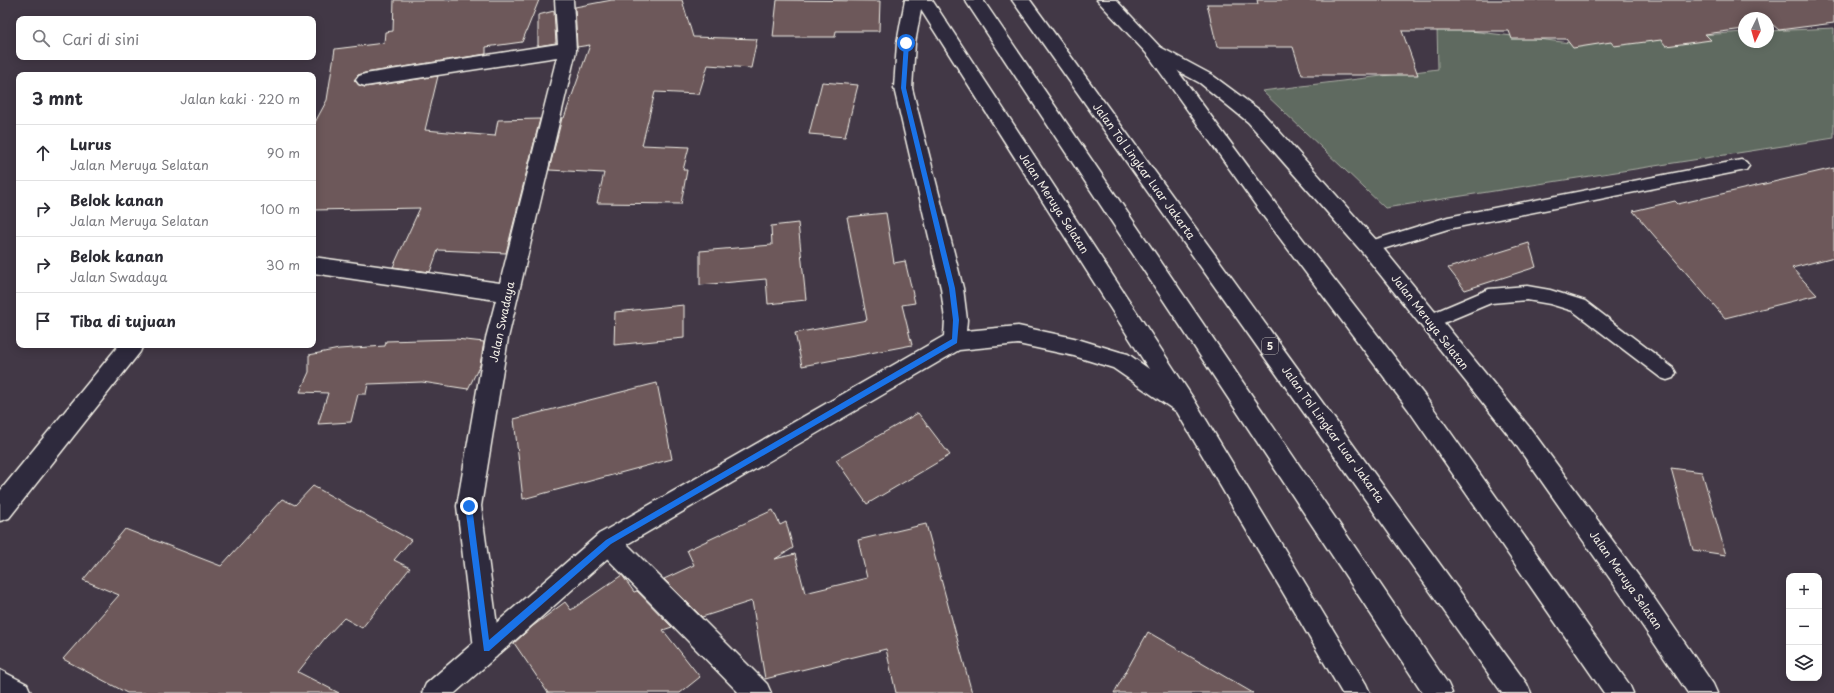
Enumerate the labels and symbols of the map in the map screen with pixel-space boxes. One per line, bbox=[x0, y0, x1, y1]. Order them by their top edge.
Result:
north arrow bbox=[1738, 12, 1774, 48]
route start bbox=[897, 34, 915, 52]
street label: Jalan Tol Lingkar Luar Jakarta bbox=[1089, 99, 1200, 243]
street label: Jalan Meruya Selatan bbox=[1015, 149, 1094, 257]
street label: Jalan Meruya Selatan bbox=[1388, 270, 1473, 373]
street label: Jalan Swadaya bbox=[485, 280, 518, 364]
road number: 5 bbox=[1262, 338, 1278, 354]
street label: Jalan Tol Lingkar Luar Jakarta bbox=[1278, 362, 1389, 506]
route end bbox=[460, 497, 478, 515]
street label: Jalan Meruya Selatan bbox=[1586, 527, 1667, 633]

